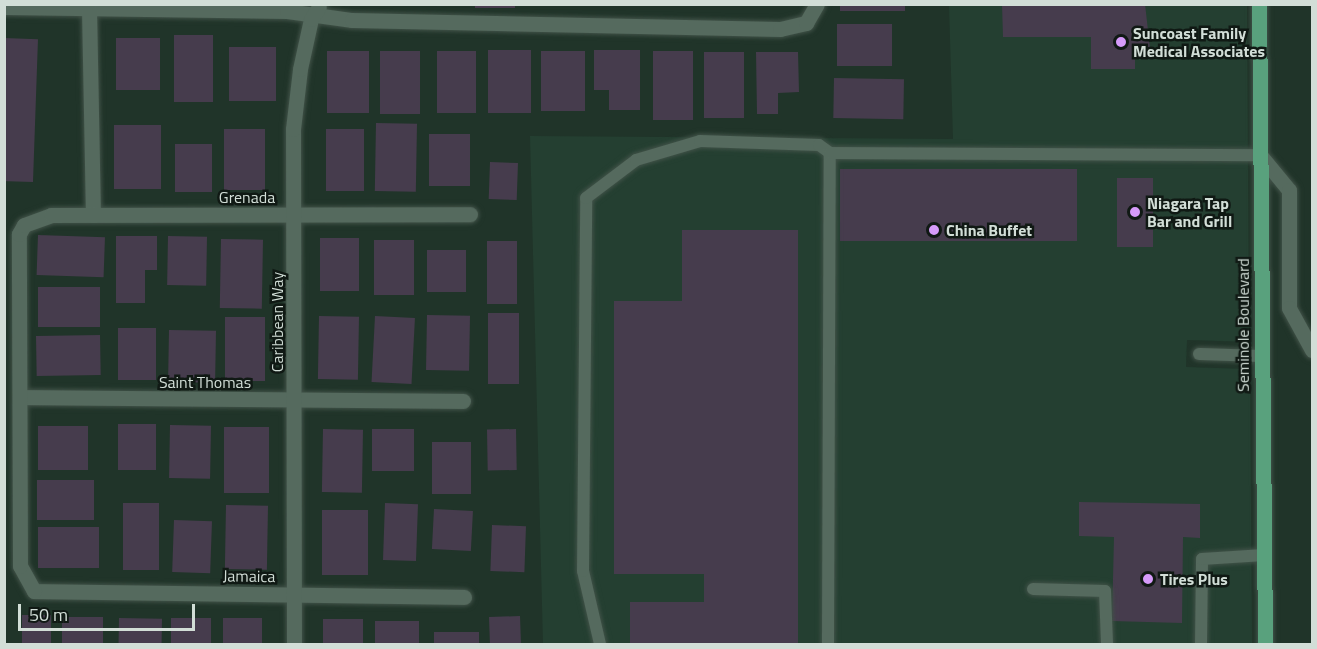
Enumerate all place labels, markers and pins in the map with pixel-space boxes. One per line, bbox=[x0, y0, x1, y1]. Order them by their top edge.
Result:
place label: Suncoast Family Medical Associates bbox=[1133, 23, 1265, 61]
marker: Suncoast Family Medical Associates bbox=[1114, 35, 1128, 49]
place label: Niagara Tap Bar and Grill bbox=[1147, 193, 1232, 231]
marker: Niagara Tap Bar and Grill bbox=[1128, 205, 1142, 219]
place label: China Buffet bbox=[946, 220, 1032, 240]
marker: China Buffet bbox=[927, 223, 941, 237]
place label: Tires Plus bbox=[1160, 569, 1228, 589]
marker: Tires Plus bbox=[1141, 572, 1155, 586]

